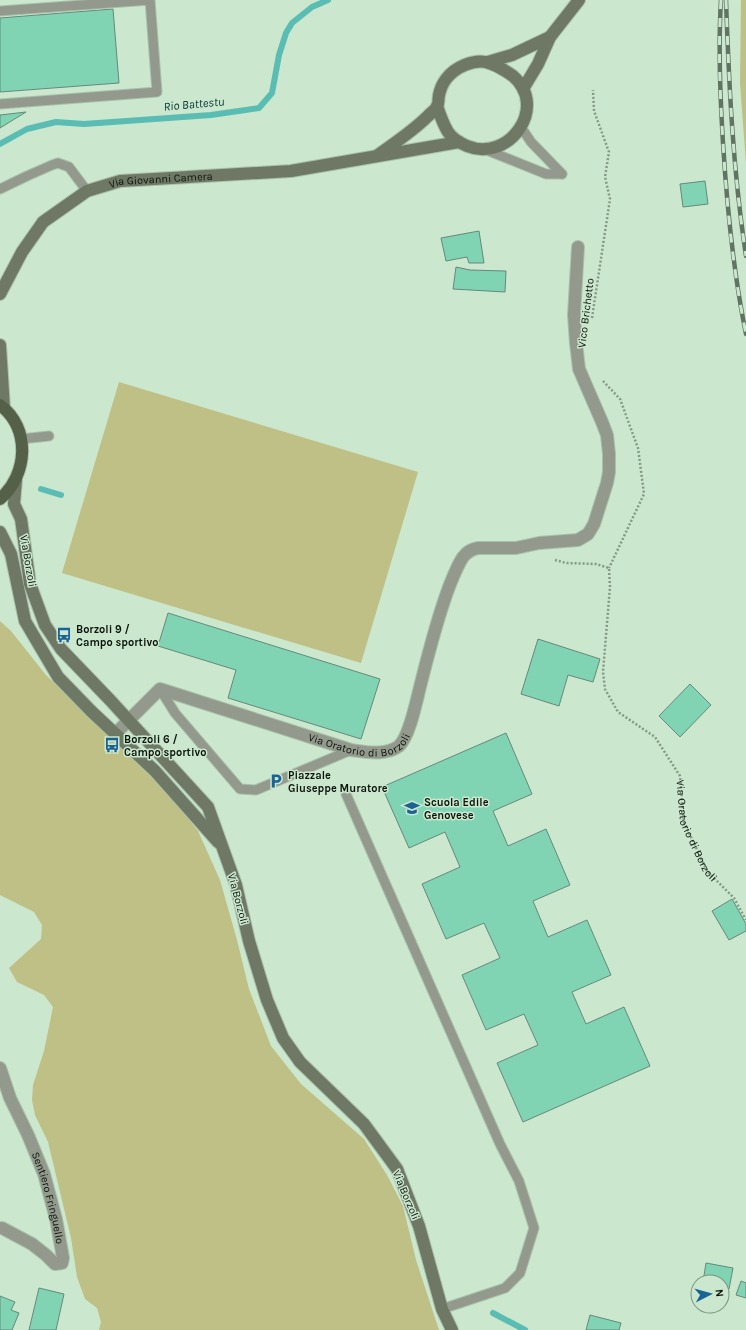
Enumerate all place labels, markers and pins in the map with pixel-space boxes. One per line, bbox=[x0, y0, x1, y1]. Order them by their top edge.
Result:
place label: Borzoli 9 / Campo sportivo bbox=[76, 623, 159, 649]
bus stop icon: Borzoli 9 / Campo sportivo bbox=[55, 626, 73, 644]
place label: Borzoli 6 / Campo sportivo bbox=[124, 733, 207, 759]
bus stop icon: Borzoli 6 / Campo sportivo bbox=[103, 736, 121, 754]
place label: Piazzale Giuseppe Muratore bbox=[288, 769, 388, 795]
parking icon: Piazzale Giuseppe Muratore bbox=[267, 772, 285, 790]
place label: Scuola Edile Genovese bbox=[424, 796, 489, 822]
school or university icon: Scuola Edile Genovese bbox=[403, 799, 421, 817]

